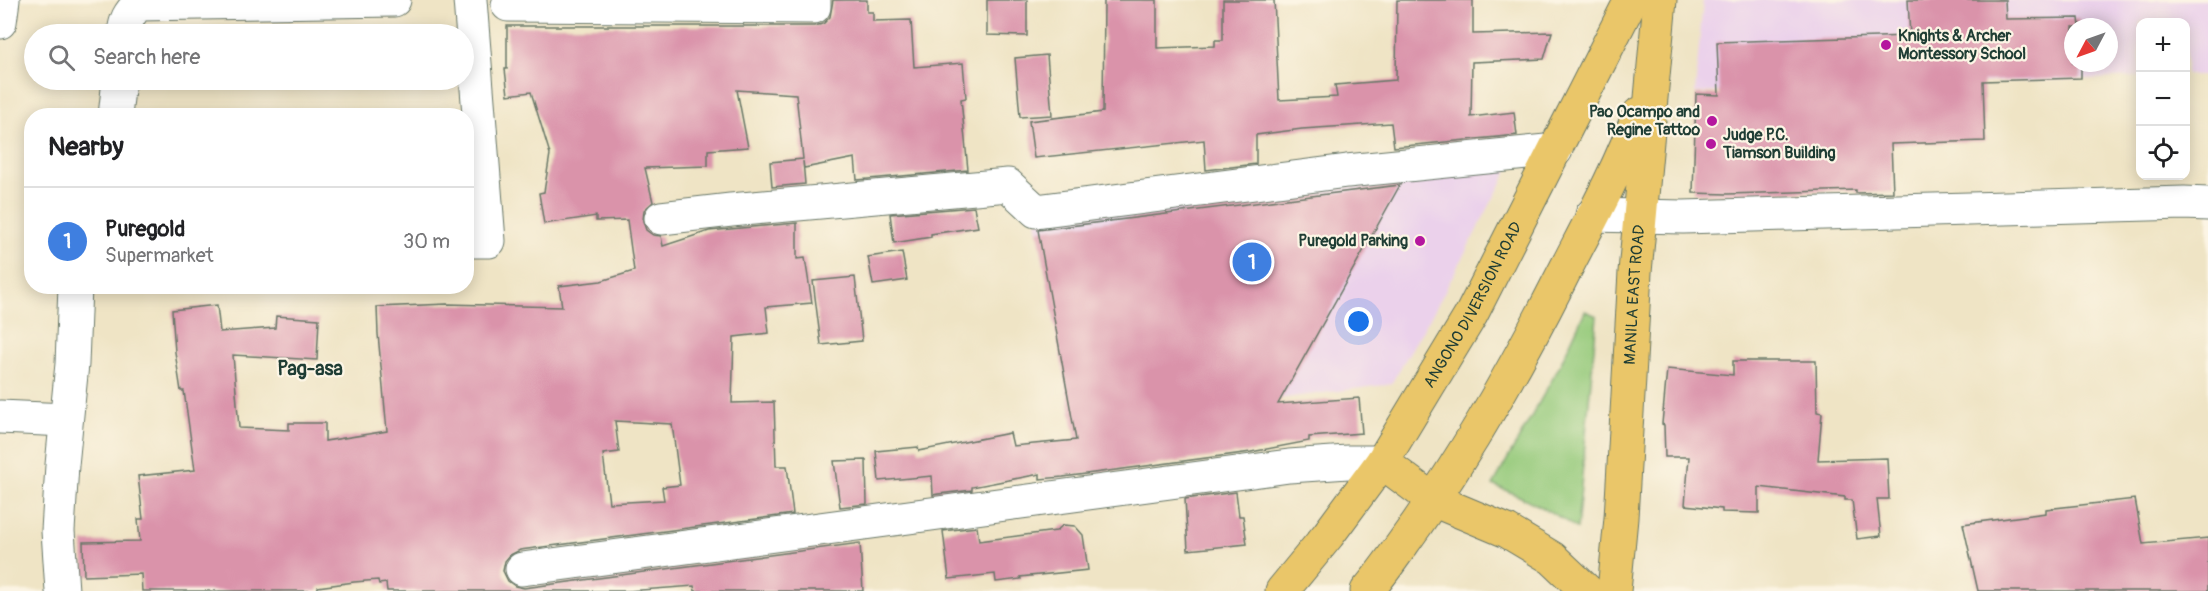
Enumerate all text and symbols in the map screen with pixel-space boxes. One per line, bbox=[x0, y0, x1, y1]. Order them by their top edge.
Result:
north arrow bbox=[2064, 18, 2118, 72]
map controls bbox=[2136, 18, 2190, 180]
button: + bbox=[2136, 18, 2190, 72]
search box bbox=[24, 24, 474, 90]
place label: Knights & Archer Montessory School bbox=[1898, 26, 2026, 64]
marker: Knights & Archer Montessory School bbox=[1879, 38, 1893, 52]
icon: search bbox=[45, 41, 78, 74]
text: Search here bbox=[93, 43, 200, 71]
button: − bbox=[2136, 72, 2190, 126]
place label: Pao Ocampo and Regine Tattoo bbox=[1589, 102, 1700, 140]
marker: Pao Ocampo and Regine Tattoo bbox=[1705, 114, 1719, 128]
place label: Judge P.C. Tiamson Building bbox=[1722, 125, 1836, 163]
button: locate bbox=[2136, 126, 2190, 180]
text: Nearby bbox=[48, 131, 124, 163]
marker: Judge P.C. Tiamson Building bbox=[1704, 137, 1718, 151]
text: Puregold bbox=[105, 215, 185, 243]
street label: ANGONO DIVERSION ROAD bbox=[1419, 219, 1527, 391]
street label: MANILA EAST ROAD bbox=[1620, 224, 1649, 365]
text: 1 bbox=[64, 229, 71, 254]
text: 30 m bbox=[403, 229, 450, 254]
place label: Puregold Parking bbox=[1298, 231, 1408, 251]
marker: Puregold Parking bbox=[1413, 234, 1427, 248]
pin: 1 bbox=[1232, 240, 1272, 284]
text: Supermarket bbox=[105, 243, 214, 268]
your location bbox=[1344, 307, 1373, 336]
district label: Pag-asa bbox=[277, 356, 343, 381]

